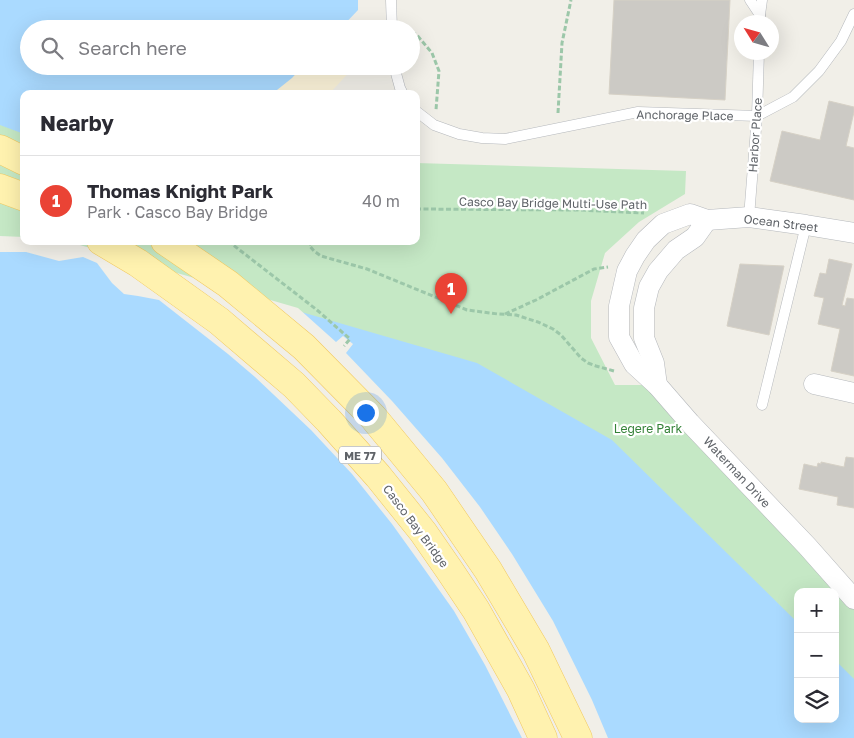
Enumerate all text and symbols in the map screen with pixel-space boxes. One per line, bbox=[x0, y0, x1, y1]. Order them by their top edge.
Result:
north arrow bbox=[734, 15, 779, 60]
search box bbox=[20, 20, 420, 75]
icon: search bbox=[38, 34, 66, 62]
text: Search here bbox=[78, 36, 187, 59]
street label: Harbor Place bbox=[745, 97, 765, 173]
street label: Anchorage Place bbox=[636, 107, 734, 123]
text: Nearby bbox=[40, 110, 114, 136]
text: Thomas Knight Park bbox=[87, 179, 273, 202]
text: 1 bbox=[52, 191, 60, 211]
text: 40 m bbox=[362, 191, 400, 211]
street label: Casco Bay Bridge Multi-Use Path bbox=[459, 194, 647, 212]
text: Park · Casco Bay Bridge bbox=[87, 202, 268, 222]
street label: Ocean Street bbox=[743, 211, 819, 235]
pin: 1 bbox=[435, 273, 467, 314]
your location bbox=[353, 400, 379, 426]
park label: Legere Park bbox=[614, 421, 682, 436]
street label: Waterman Drive bbox=[700, 433, 774, 511]
road number: ME 77 bbox=[339, 446, 381, 464]
street label: Casco Bay Bridge bbox=[380, 482, 452, 570]
map controls bbox=[794, 588, 839, 723]
button: + bbox=[794, 588, 839, 633]
button: − bbox=[794, 633, 839, 678]
button: layers bbox=[794, 678, 839, 723]

